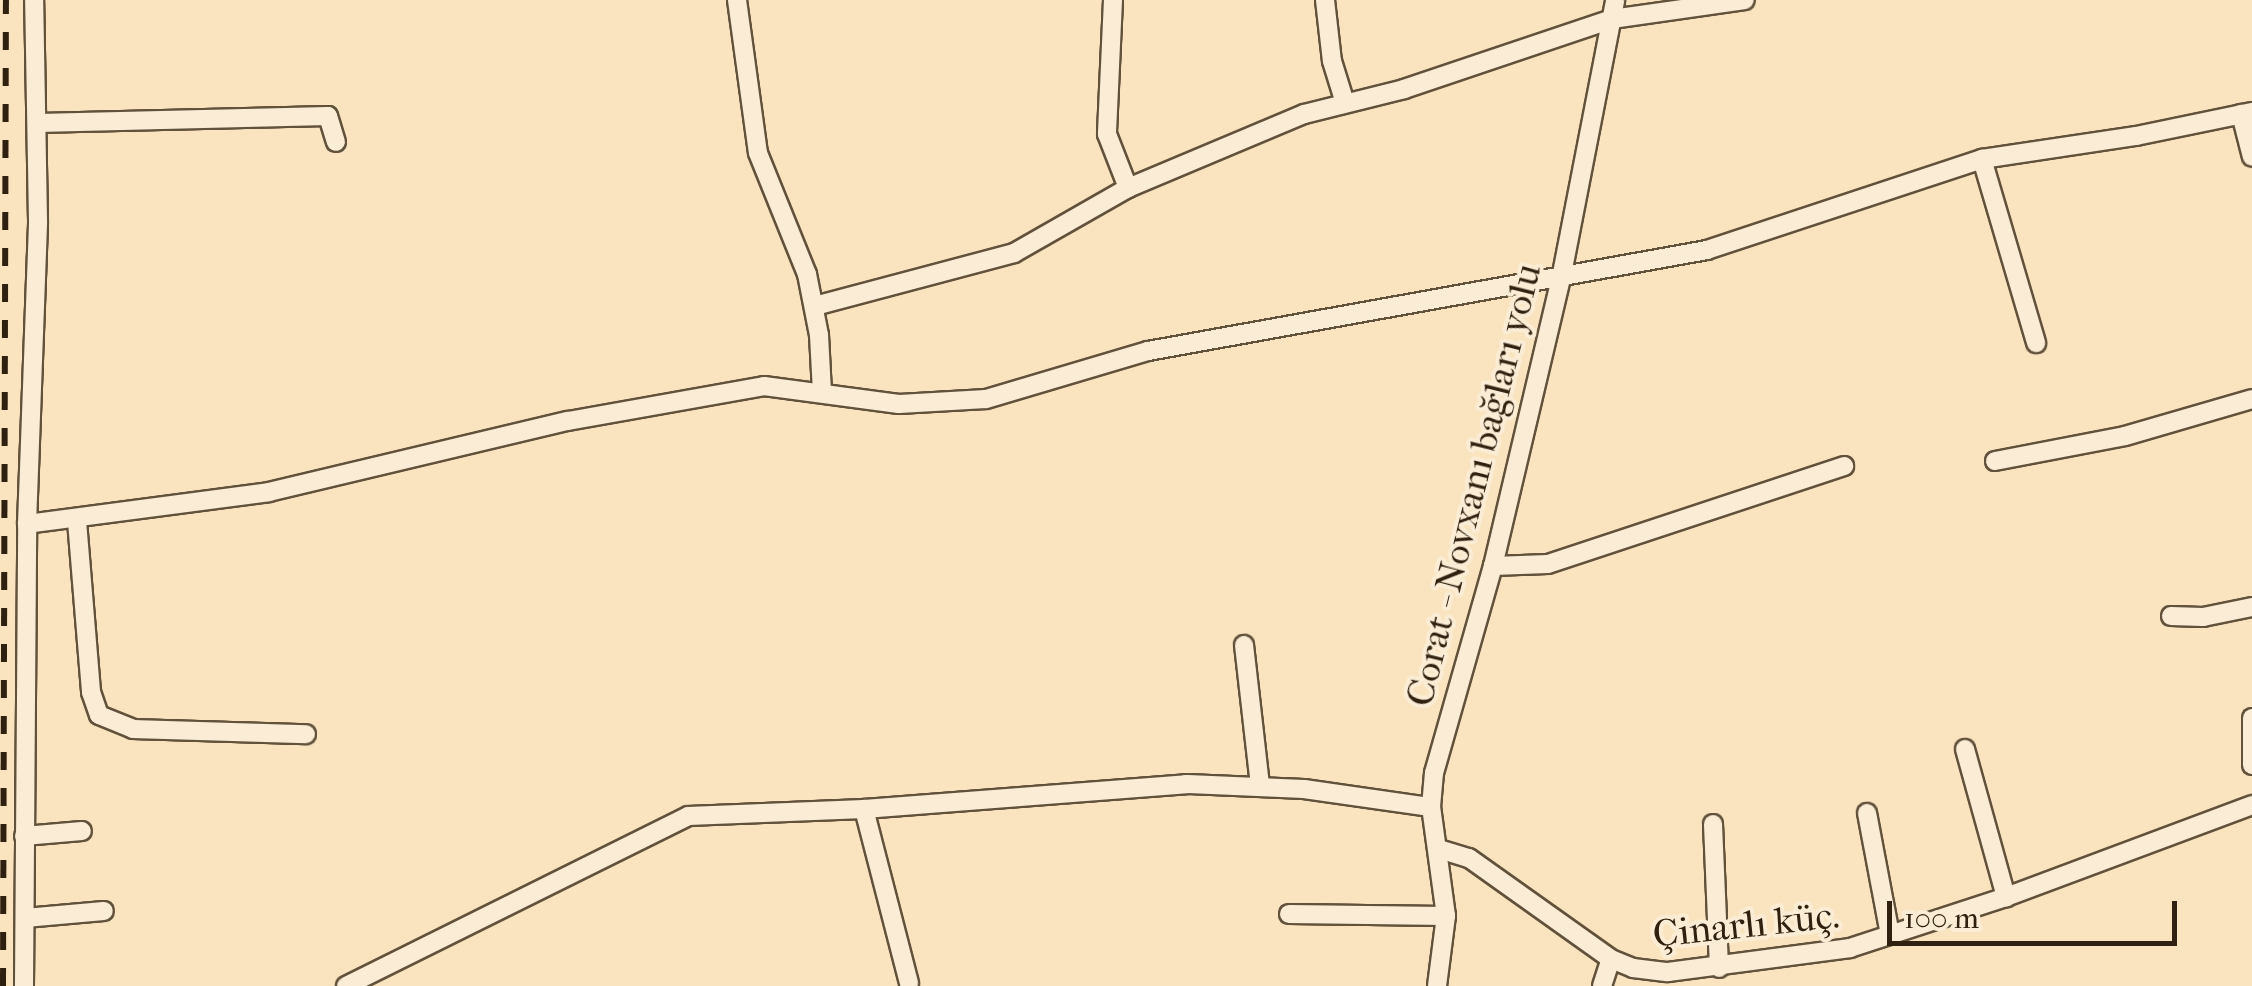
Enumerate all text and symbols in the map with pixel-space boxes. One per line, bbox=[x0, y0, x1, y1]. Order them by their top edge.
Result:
street label: Corat - Novxanı bağları yolu bbox=[1397, 259, 1551, 711]
scale bar bbox=[1892, 881, 2182, 943]
street label: Çinarlı küç. bbox=[1651, 893, 1841, 957]
text: 100 m bbox=[1904, 901, 1979, 936]

